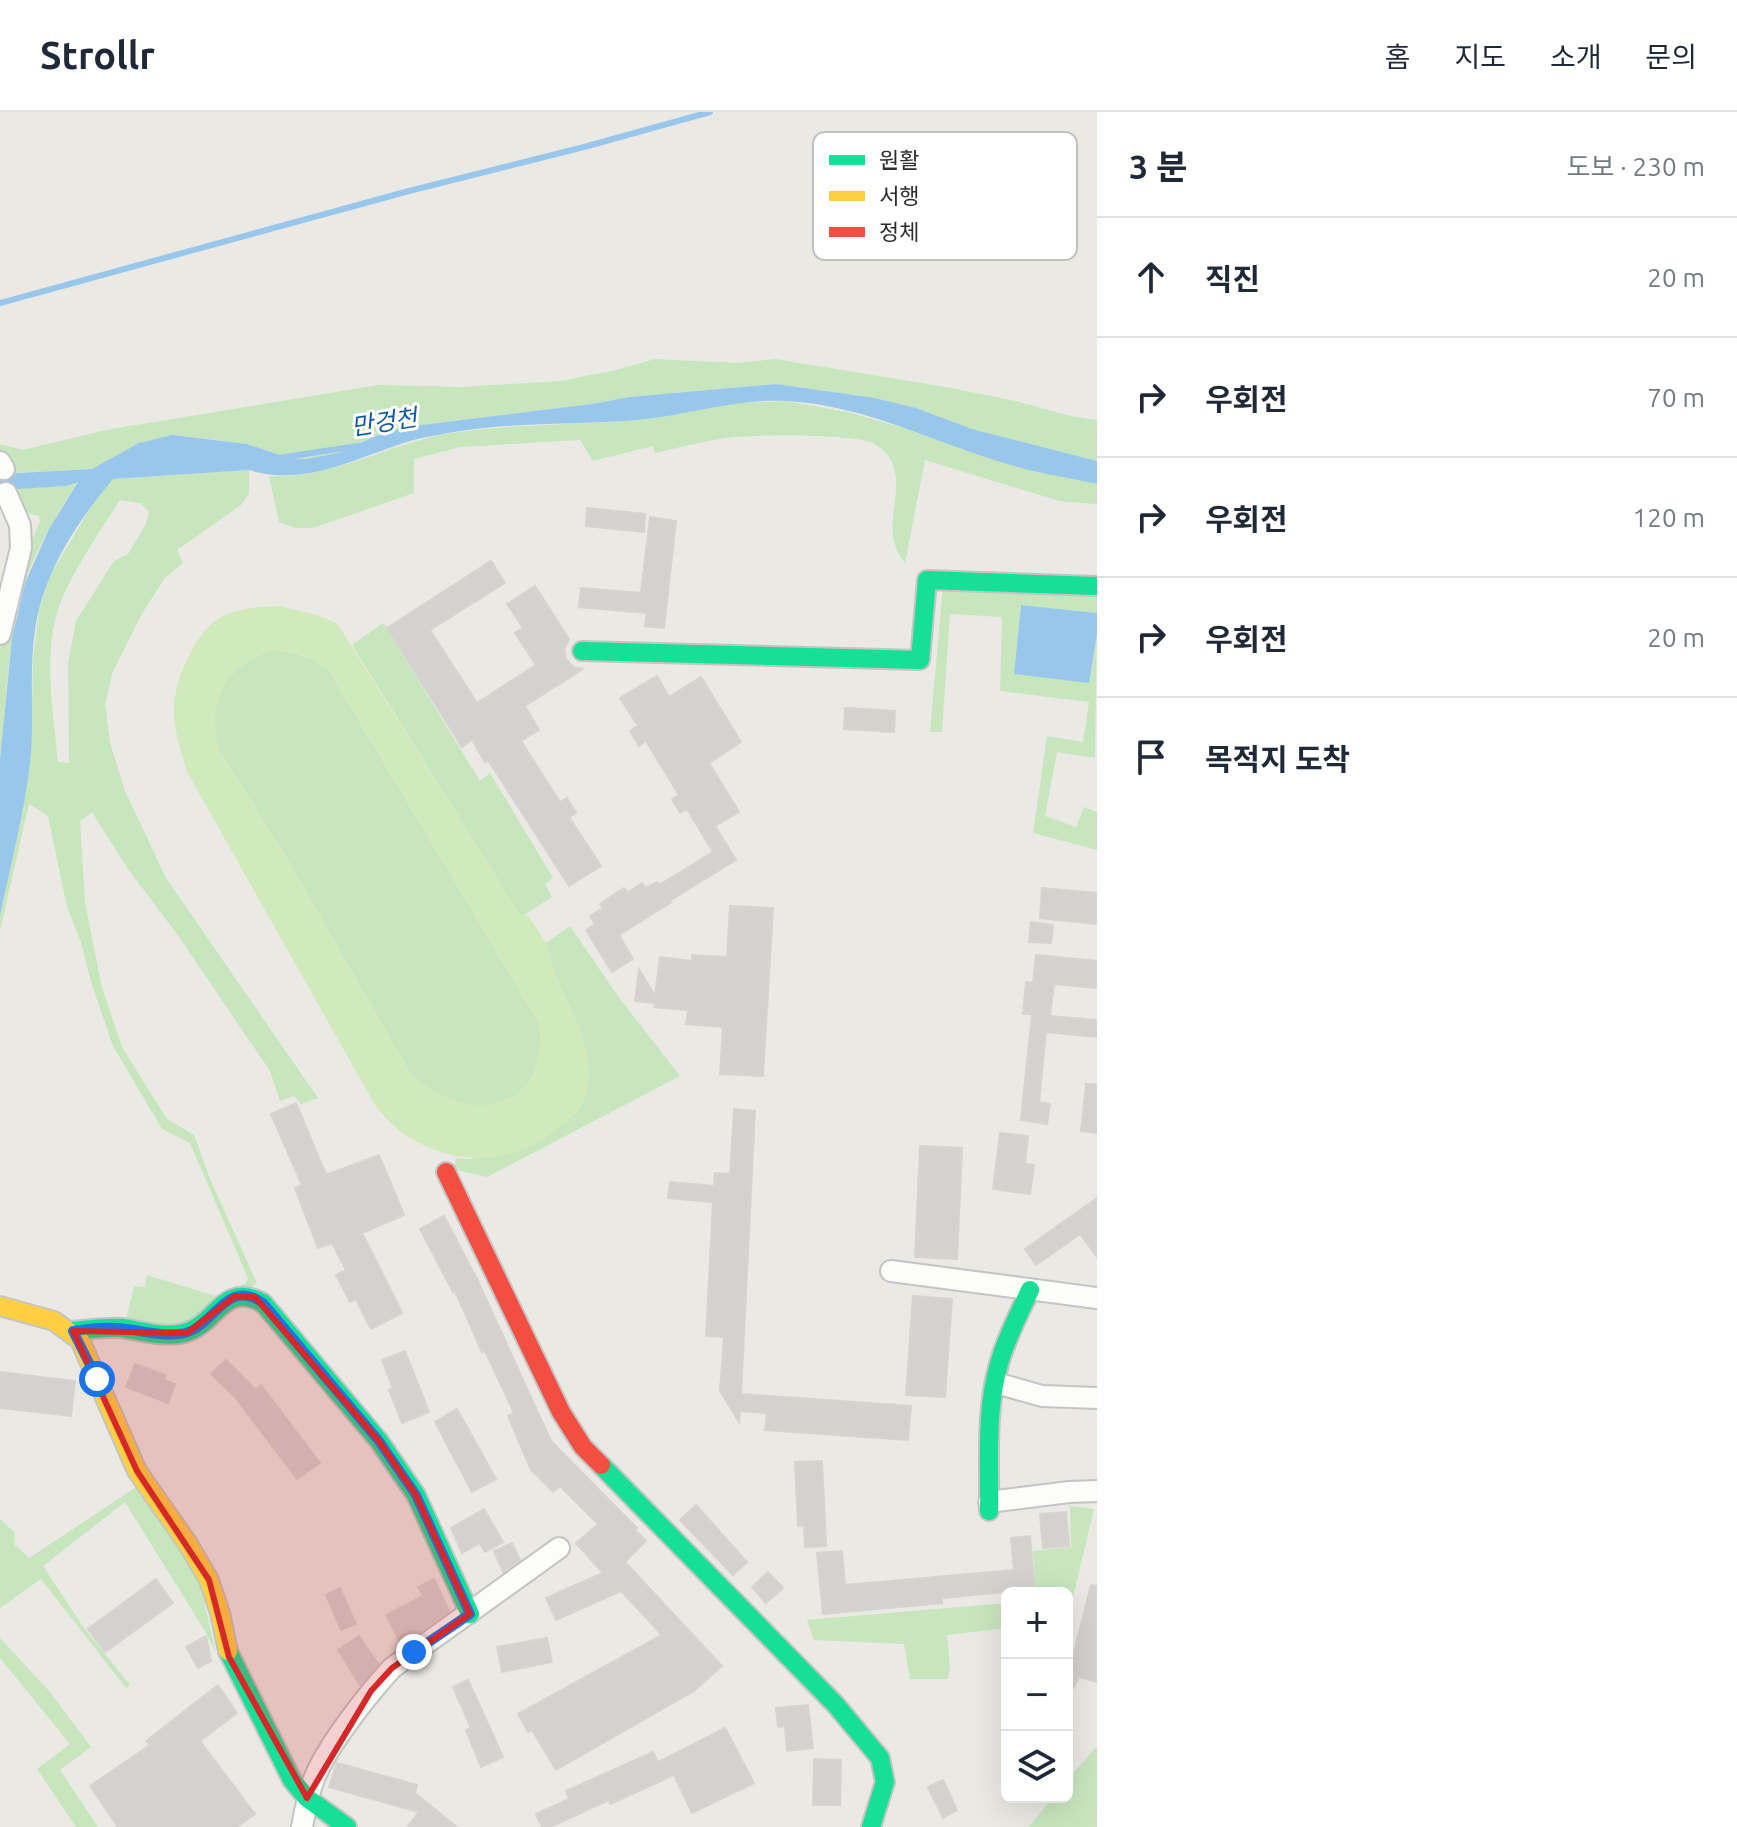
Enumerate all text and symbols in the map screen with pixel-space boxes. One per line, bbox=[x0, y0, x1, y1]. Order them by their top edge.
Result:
text: Strollr bbox=[40, 34, 155, 76]
text: 홈 bbox=[1385, 41, 1410, 72]
text: 지도 bbox=[1454, 41, 1506, 72]
text: 소개 bbox=[1550, 41, 1601, 72]
text: 문의 bbox=[1645, 41, 1697, 72]
legend bbox=[813, 132, 1077, 260]
text: 원활 bbox=[879, 147, 919, 172]
text: 3 분 bbox=[1129, 147, 1188, 185]
text: 도보 · 230 m bbox=[1566, 152, 1705, 181]
text: 서행 bbox=[879, 183, 919, 208]
text: 정체 bbox=[879, 219, 919, 244]
icon: ahead bbox=[1129, 255, 1173, 299]
text: 직진 bbox=[1205, 262, 1260, 296]
text: 20 m bbox=[1647, 263, 1705, 292]
icon: right bbox=[1129, 375, 1173, 419]
text: 우회전 bbox=[1205, 382, 1288, 416]
text: 70 m bbox=[1647, 383, 1705, 412]
water label: 만겅천 bbox=[349, 403, 422, 441]
icon: right bbox=[1129, 495, 1173, 539]
text: 우회전 bbox=[1205, 502, 1288, 536]
text: 120 m bbox=[1633, 503, 1705, 532]
icon: right bbox=[1129, 615, 1173, 659]
text: 우회전 bbox=[1205, 622, 1288, 656]
text: 20 m bbox=[1647, 623, 1705, 652]
icon: arrive bbox=[1129, 735, 1173, 779]
text: 목적지 도착 bbox=[1205, 742, 1350, 776]
route start bbox=[79, 1361, 115, 1397]
map controls bbox=[1001, 1587, 1073, 1803]
button: + bbox=[1001, 1587, 1073, 1659]
route end bbox=[396, 1634, 432, 1670]
button: − bbox=[1001, 1659, 1073, 1731]
button: layers bbox=[1001, 1731, 1073, 1803]

